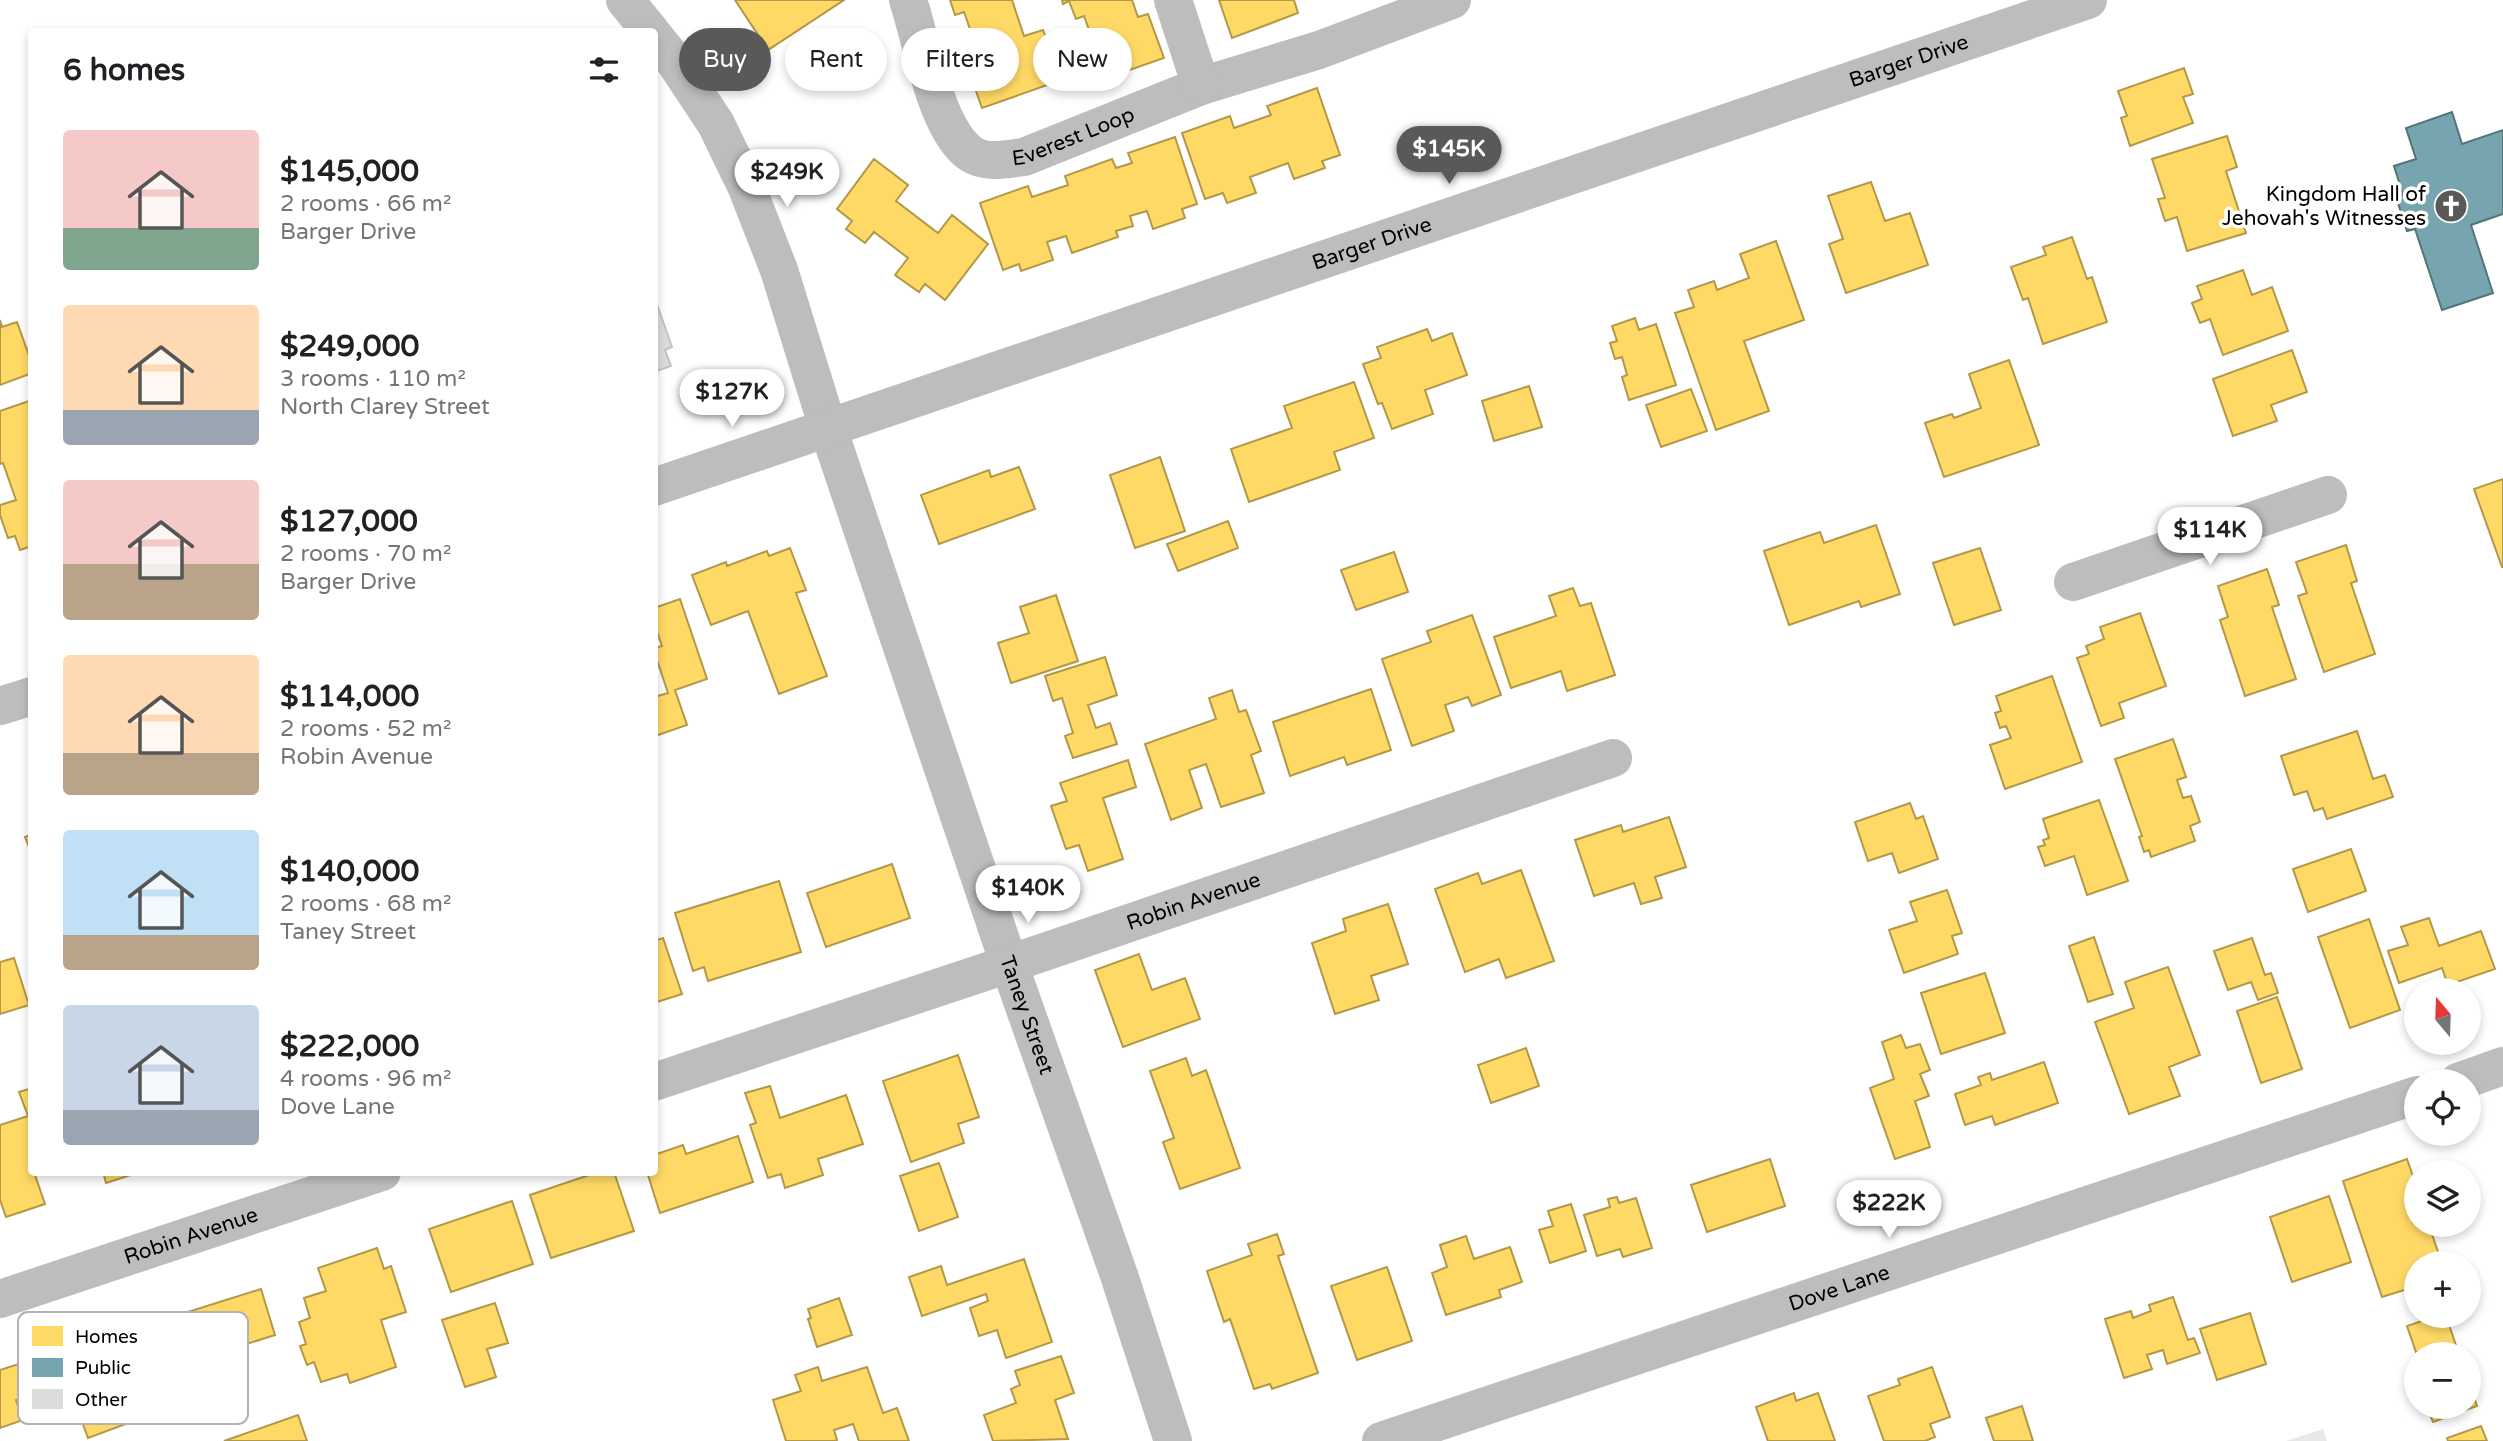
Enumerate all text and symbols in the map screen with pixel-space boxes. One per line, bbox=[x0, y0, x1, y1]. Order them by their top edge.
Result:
chip: Buy bbox=[679, 28, 771, 91]
chip: Rent bbox=[785, 28, 887, 91]
chip: Filters bbox=[901, 28, 1019, 91]
chip: New bbox=[1033, 28, 1132, 91]
street label: Barger Drive bbox=[1846, 29, 1972, 93]
icon: filters bbox=[585, 51, 623, 89]
text: 6 homes bbox=[63, 52, 185, 89]
street label: Everest Loop bbox=[1010, 102, 1138, 171]
pin: $145K bbox=[1400, 127, 1498, 186]
text: $145K bbox=[1413, 135, 1485, 163]
pin: $249K bbox=[738, 150, 836, 209]
text: $145,000 bbox=[280, 153, 419, 190]
icon: home bbox=[119, 158, 203, 242]
text: $249K bbox=[751, 158, 823, 186]
place label: Kingdom Hall of Jehovah's Witnesses bbox=[2222, 182, 2426, 231]
church icon: Kingdom Hall of Jehovah's Witnesses bbox=[2432, 187, 2470, 225]
text: 2 rooms · 66 m² bbox=[280, 190, 451, 218]
street label: Barger Drive bbox=[1309, 212, 1435, 276]
text: Barger Drive bbox=[280, 218, 416, 246]
text: $249,000 bbox=[280, 328, 419, 365]
icon: home bbox=[119, 333, 203, 417]
text: 3 rooms · 110 m² bbox=[280, 365, 466, 393]
pin: $127K bbox=[683, 370, 781, 429]
text: $127K bbox=[696, 378, 768, 406]
text: North Clarey Street bbox=[280, 393, 490, 421]
text: $127,000 bbox=[280, 503, 418, 540]
icon: home bbox=[119, 508, 203, 592]
pin: $114K bbox=[2161, 508, 2259, 567]
text: $114K bbox=[2174, 516, 2246, 544]
text: 2 rooms · 70 m² bbox=[280, 540, 451, 568]
text: Barger Drive bbox=[280, 568, 416, 596]
text: $114,000 bbox=[280, 678, 419, 715]
icon: home bbox=[119, 683, 203, 767]
text: 2 rooms · 52 m² bbox=[280, 715, 451, 743]
text: Robin Avenue bbox=[280, 743, 433, 771]
text: $140,000 bbox=[280, 853, 419, 890]
icon: home bbox=[119, 858, 203, 942]
pin: $140K bbox=[979, 866, 1077, 925]
street label: Robin Avenue bbox=[1123, 867, 1264, 936]
text: $140K bbox=[992, 874, 1064, 902]
text: 2 rooms · 68 m² bbox=[280, 890, 451, 918]
text: Taney Street bbox=[280, 918, 416, 946]
street label: Taney Street bbox=[994, 952, 1059, 1078]
north arrow bbox=[2404, 978, 2482, 1055]
map controls bbox=[2404, 978, 2481, 1419]
text: $222,000 bbox=[280, 1028, 419, 1065]
icon: home bbox=[119, 1033, 203, 1117]
text: 4 rooms · 96 m² bbox=[280, 1065, 451, 1093]
button: locate bbox=[2404, 1069, 2481, 1146]
text: Dove Lane bbox=[280, 1093, 395, 1121]
button: layers bbox=[2404, 1160, 2481, 1237]
pin: $222K bbox=[1840, 1180, 1938, 1240]
text: $222K bbox=[1853, 1189, 1925, 1217]
street label: Robin Avenue bbox=[121, 1202, 261, 1270]
button: + bbox=[2404, 1251, 2481, 1328]
street label: Dove Lane bbox=[1786, 1260, 1893, 1317]
legend bbox=[18, 1312, 248, 1424]
text: Homes bbox=[75, 1326, 138, 1348]
button: − bbox=[2404, 1342, 2481, 1419]
text: Public bbox=[75, 1357, 131, 1379]
text: Other bbox=[75, 1389, 128, 1411]

